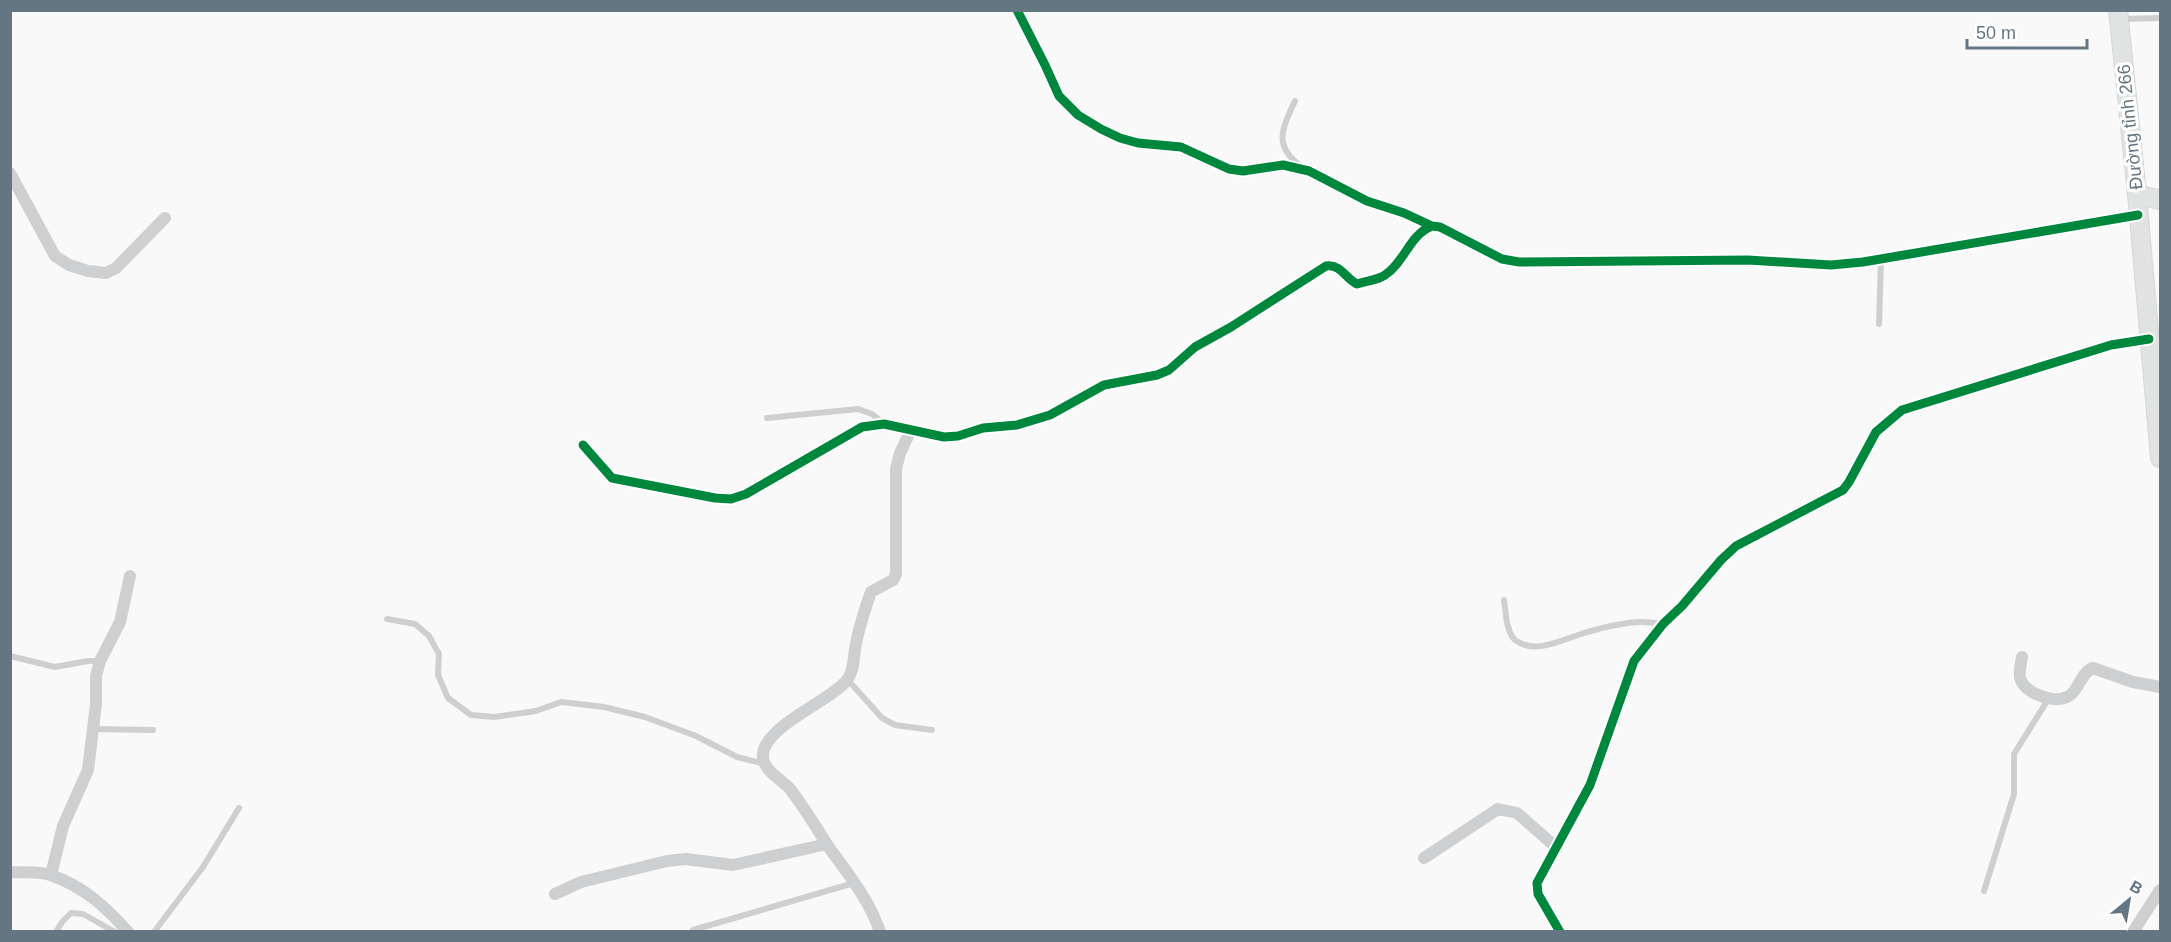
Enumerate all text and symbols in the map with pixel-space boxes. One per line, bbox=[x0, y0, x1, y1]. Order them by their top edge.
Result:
scale bar bbox=[1967, 12, 2087, 50]
text: 50 m bbox=[1976, 23, 2016, 43]
street label: Đường tỉnh 266 bbox=[2113, 63, 2147, 191]
north arrow bbox=[2099, 870, 2159, 930]
text: B bbox=[2127, 877, 2146, 898]

